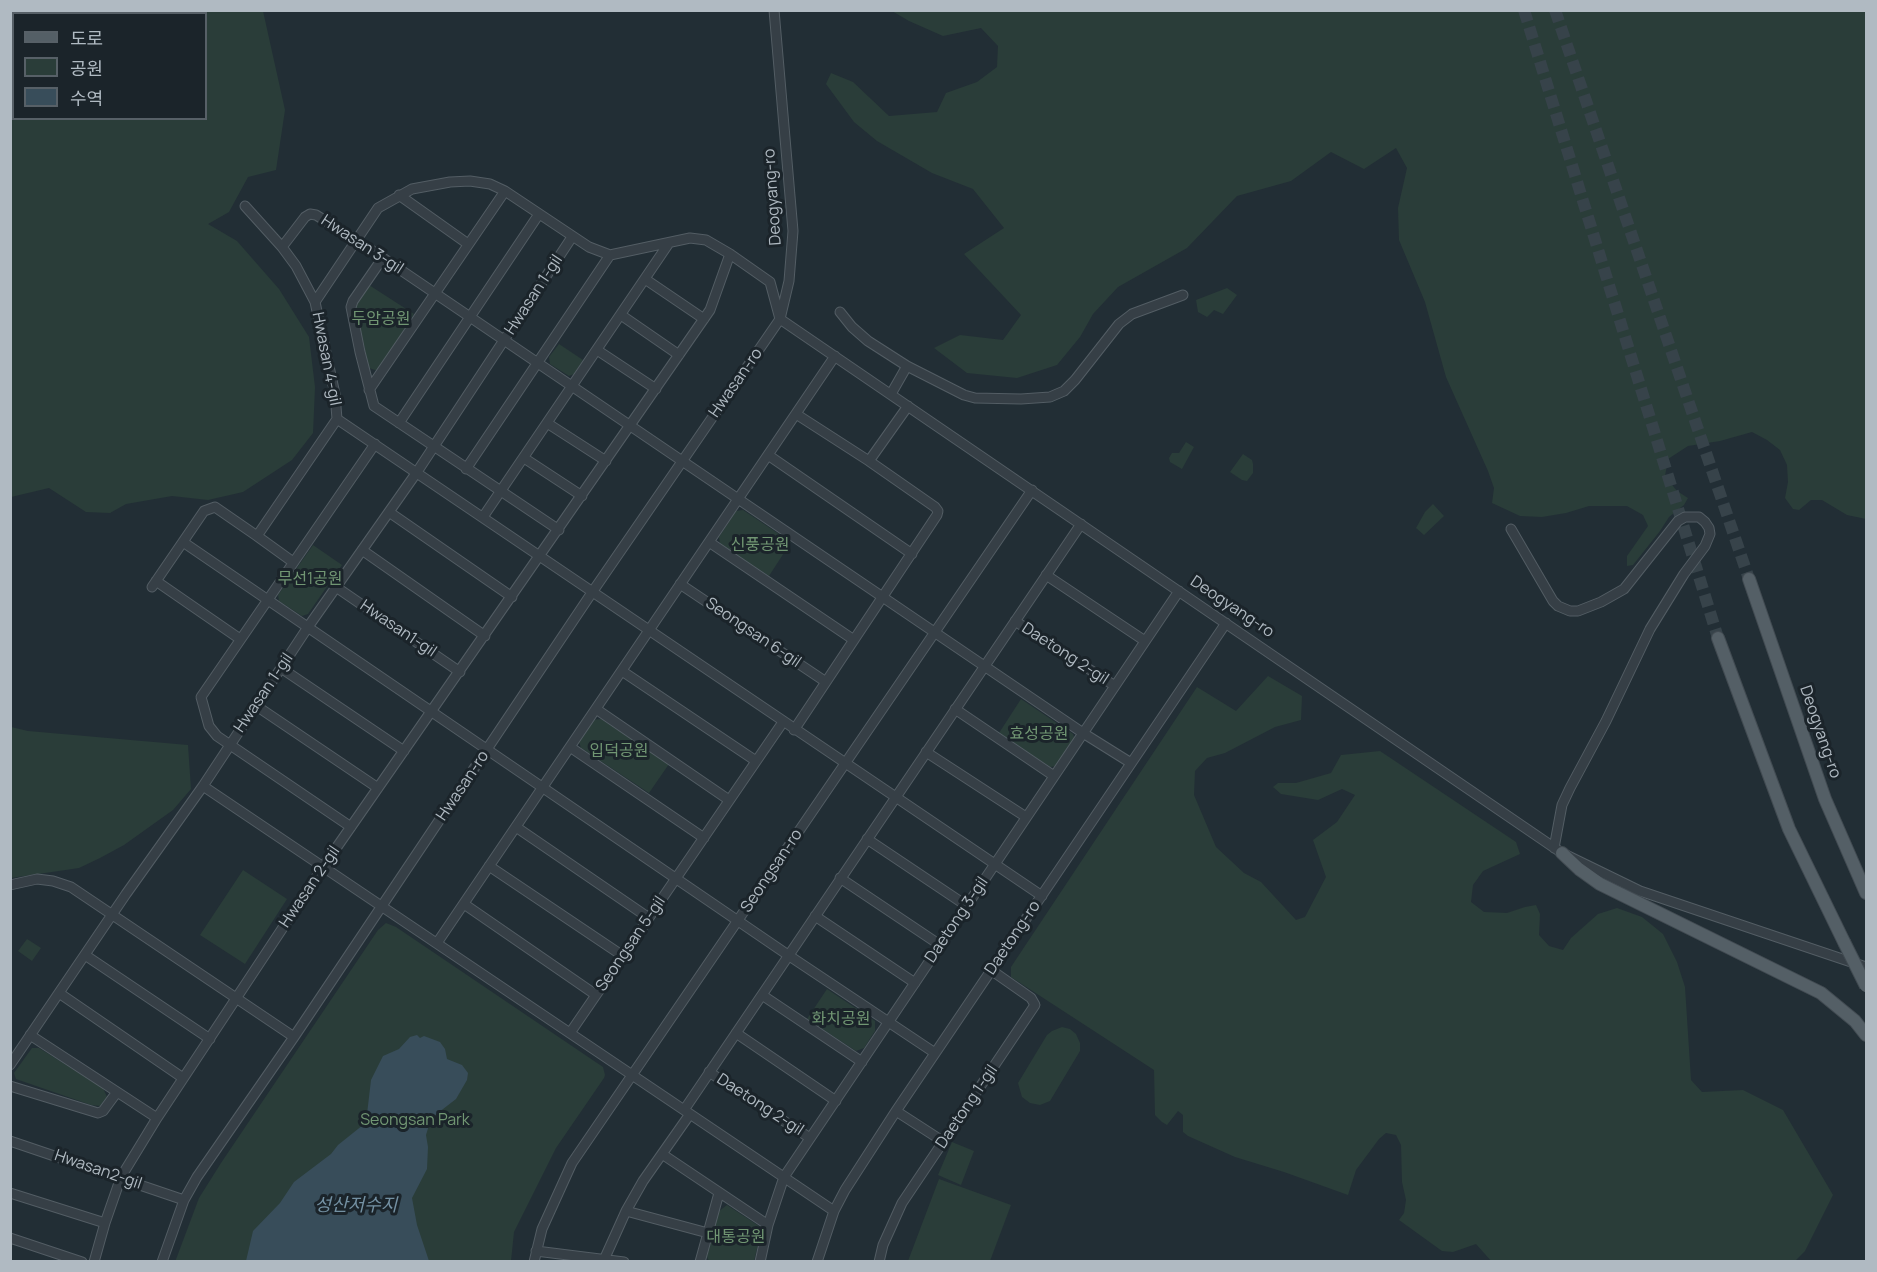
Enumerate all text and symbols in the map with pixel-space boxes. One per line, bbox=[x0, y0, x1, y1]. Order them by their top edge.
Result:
legend bbox=[12, 12, 207, 120]
text: 도로 bbox=[70, 26, 103, 50]
text: 공원 bbox=[70, 56, 103, 80]
text: 수역 bbox=[70, 86, 103, 110]
street label: Deogyang-ro bbox=[760, 148, 786, 246]
street label: Hwasan 3-gil bbox=[317, 211, 407, 279]
street label: Hwasan 1-gil bbox=[501, 251, 567, 339]
park label: 두암공원 bbox=[352, 310, 410, 330]
street label: Hwasan 4-gil bbox=[308, 311, 344, 407]
street label: Hwasan-ro bbox=[705, 345, 767, 421]
park label: 신풍공원 bbox=[731, 536, 789, 556]
park label: 무선1공원 bbox=[277, 570, 343, 590]
street label: Deogyang-ro bbox=[1187, 572, 1277, 642]
street label: Seongsan 6-gil bbox=[702, 594, 804, 672]
street label: Hwasan1-gil bbox=[356, 596, 440, 662]
street label: Daetong 2-gil bbox=[1018, 619, 1112, 689]
street label: Hwasan 1-gil bbox=[230, 650, 298, 736]
street label: Deogyang-ro bbox=[1795, 683, 1845, 781]
park label: 효성공원 bbox=[1010, 725, 1068, 745]
park label: 입덕공원 bbox=[590, 742, 648, 762]
street label: Hwasan-ro bbox=[433, 747, 493, 825]
street label: Seongsan-ro bbox=[737, 826, 807, 916]
street label: Hwasan 2-gil bbox=[276, 842, 344, 932]
street label: Daetong 3-gil bbox=[921, 874, 993, 966]
street label: Seongsan 5-gil bbox=[592, 893, 670, 995]
street label: Daetong-ro bbox=[981, 897, 1045, 979]
park label: 화치공원 bbox=[812, 1010, 870, 1030]
street label: Daetong 1-gil bbox=[932, 1062, 1002, 1152]
street label: Daetong 2-gil bbox=[713, 1070, 807, 1140]
park label: Seongsan Park bbox=[360, 1111, 470, 1131]
street label: Hwasan2-gil bbox=[52, 1146, 144, 1194]
water label: 성산저수지 bbox=[315, 1195, 397, 1217]
park label: 대통공원 bbox=[707, 1228, 765, 1248]

